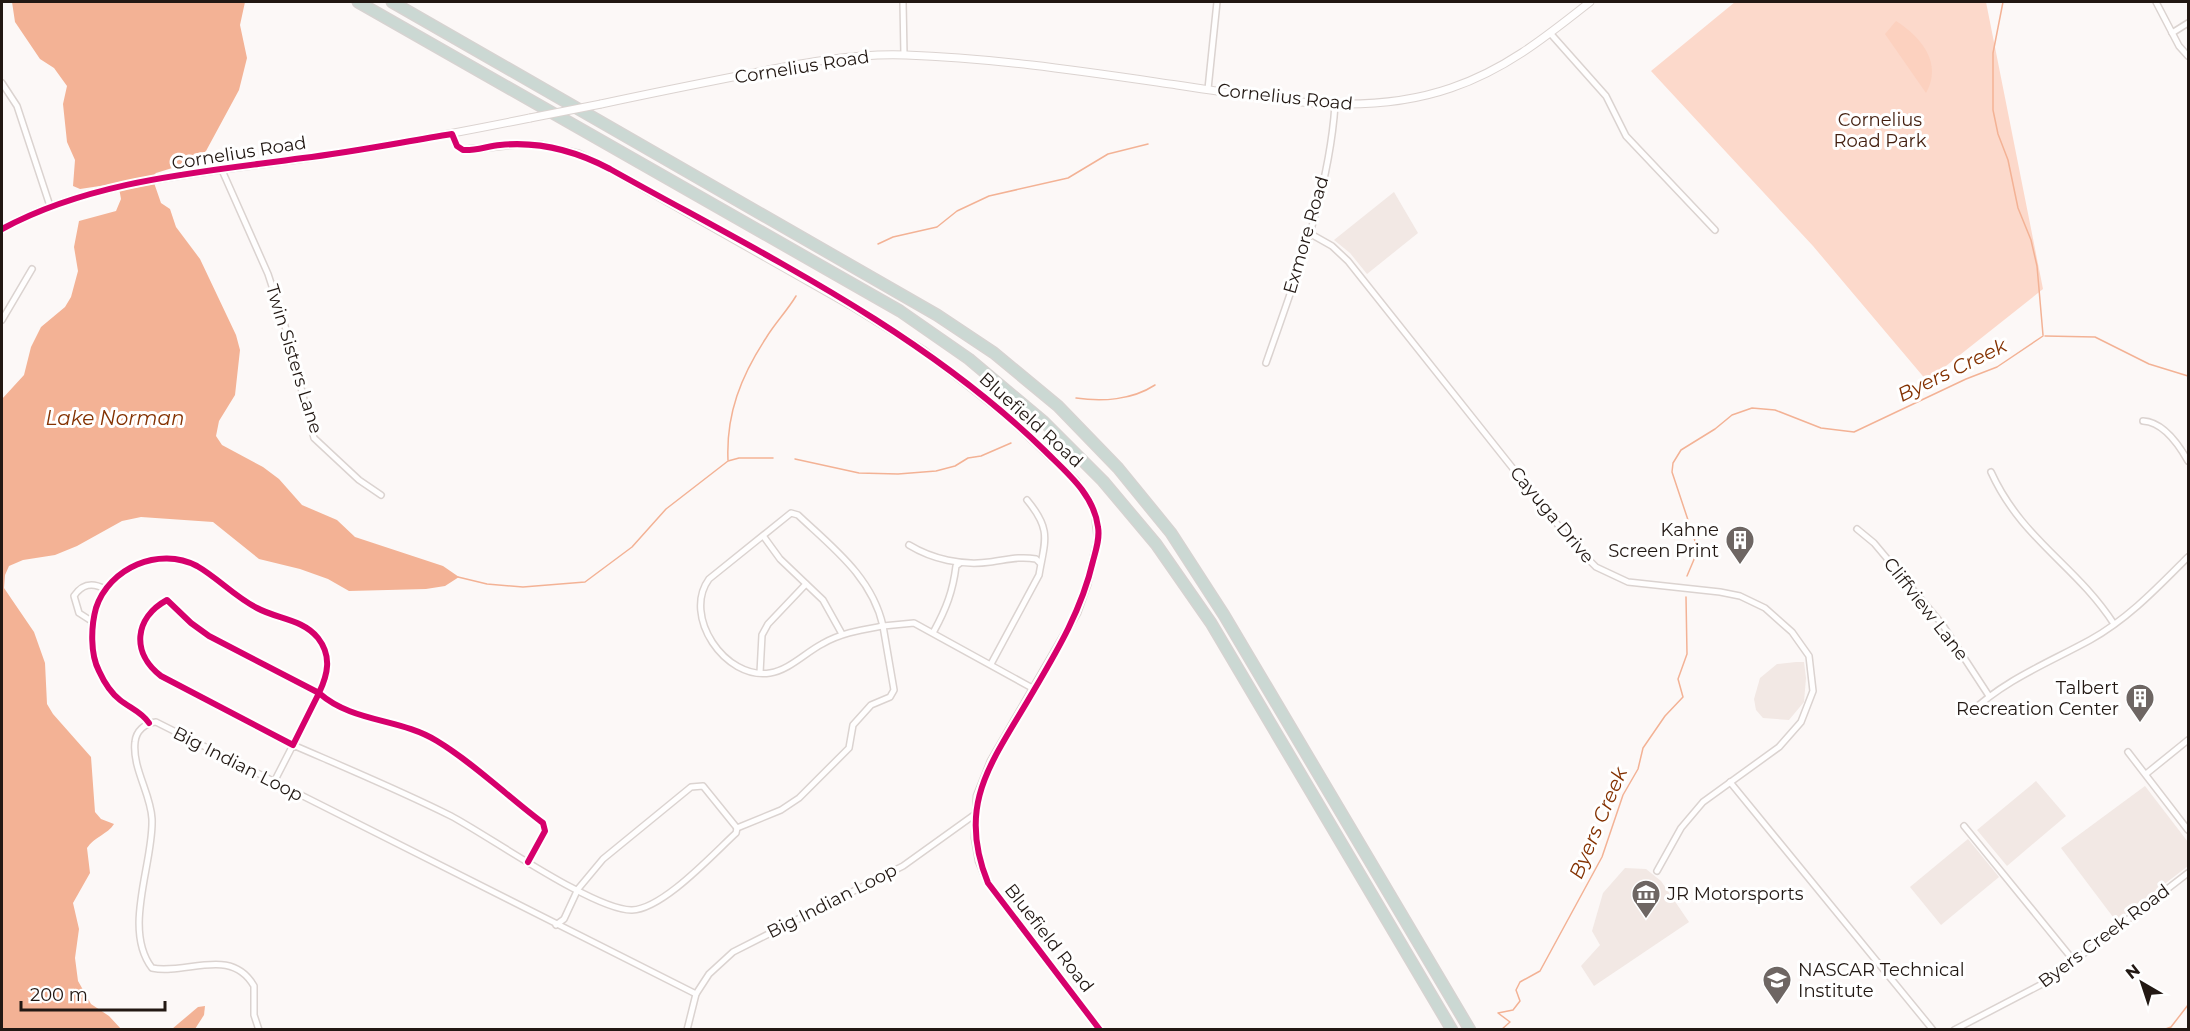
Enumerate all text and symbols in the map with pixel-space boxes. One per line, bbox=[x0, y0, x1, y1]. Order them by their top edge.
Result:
street label: Cornelius Road bbox=[733, 45, 871, 89]
street label: Cornelius Road bbox=[1216, 79, 1354, 115]
park label: Cornelius Road Park bbox=[1834, 109, 1927, 152]
street label: Cornelius Road bbox=[170, 131, 308, 175]
street label: Exmore Road bbox=[1279, 174, 1333, 296]
street label: Twin Sisters Lane bbox=[261, 282, 327, 436]
water label: Byers Creek bbox=[1893, 333, 2012, 407]
street label: Bluefield Road bbox=[975, 368, 1087, 472]
water label: Lake Norman bbox=[46, 406, 184, 430]
street label: Cayuga Drive bbox=[1505, 462, 1599, 568]
place label: Kahne Screen Print bbox=[1608, 519, 1719, 562]
building icon: Kahne Screen Print bbox=[1724, 524, 1756, 566]
street label: Cliffview Lane bbox=[1879, 553, 1973, 665]
place label: Talbert Recreation Center bbox=[1956, 677, 2119, 720]
building icon: Talbert Recreation Center bbox=[2124, 682, 2156, 724]
street label: Big Indian Loop bbox=[169, 722, 307, 806]
water label: Byers Creek bbox=[1564, 763, 1633, 882]
street label: Big Indian Loop bbox=[763, 859, 901, 943]
museum icon: JR Motorsports bbox=[1630, 878, 1662, 920]
street label: Bluefield Road bbox=[1000, 879, 1098, 997]
street label: Byers Creek Road bbox=[2034, 879, 2174, 993]
place label: JR Motorsports bbox=[1666, 883, 1804, 905]
north arrow bbox=[2112, 953, 2172, 1013]
place label: NASCAR Technical Institute bbox=[1798, 959, 1965, 1002]
text: N bbox=[2122, 960, 2144, 983]
school or university icon: NASCAR Technical Institute bbox=[1761, 964, 1793, 1006]
scale bar bbox=[21, 974, 165, 1012]
text: 200 m bbox=[30, 984, 88, 1006]

